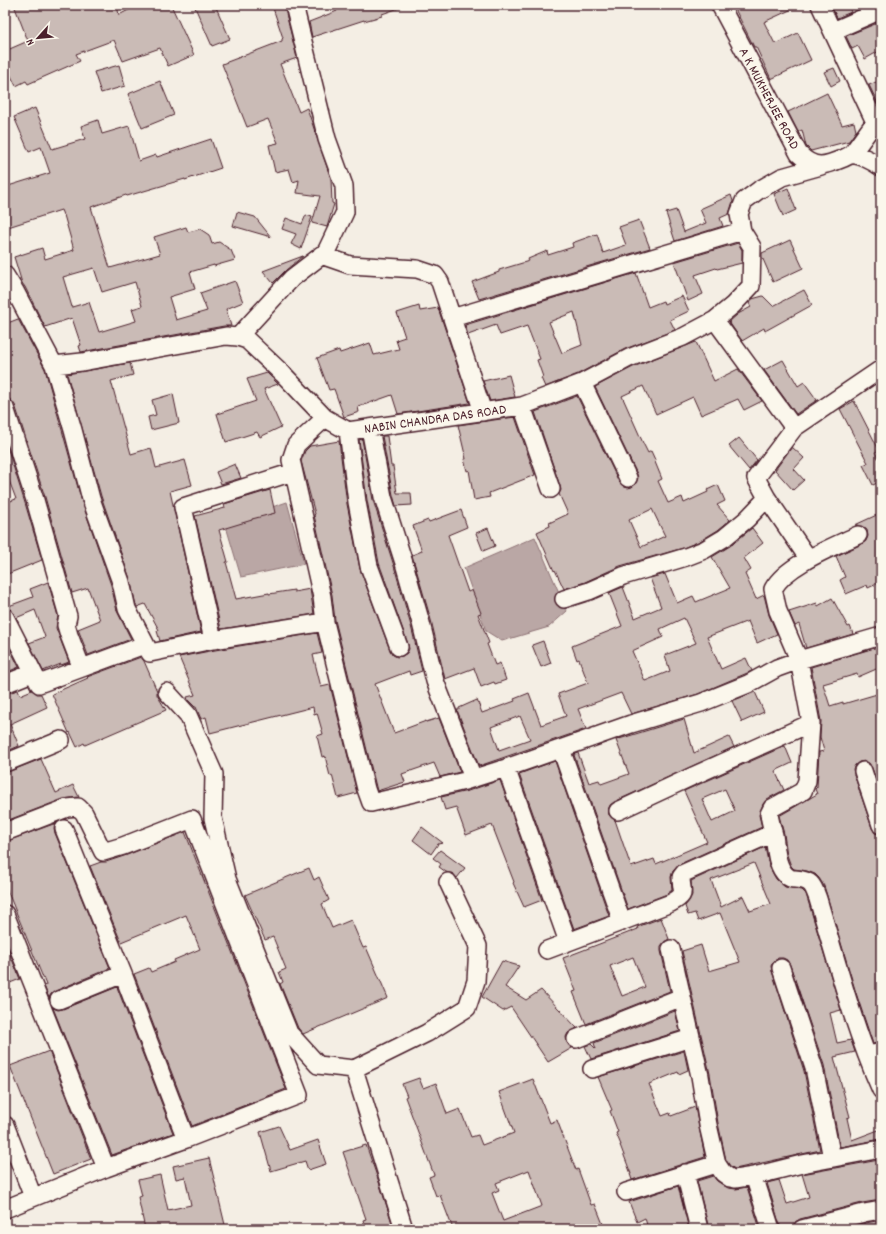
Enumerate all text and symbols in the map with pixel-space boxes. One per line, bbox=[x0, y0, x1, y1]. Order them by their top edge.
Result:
north arrow bbox=[18, 18, 58, 58]
text: N bbox=[22, 35, 39, 48]
street label: A K MUKHERJEE ROAD bbox=[733, 44, 804, 154]
street label: NABIN CHANDRA DAS ROAD bbox=[363, 400, 508, 440]

